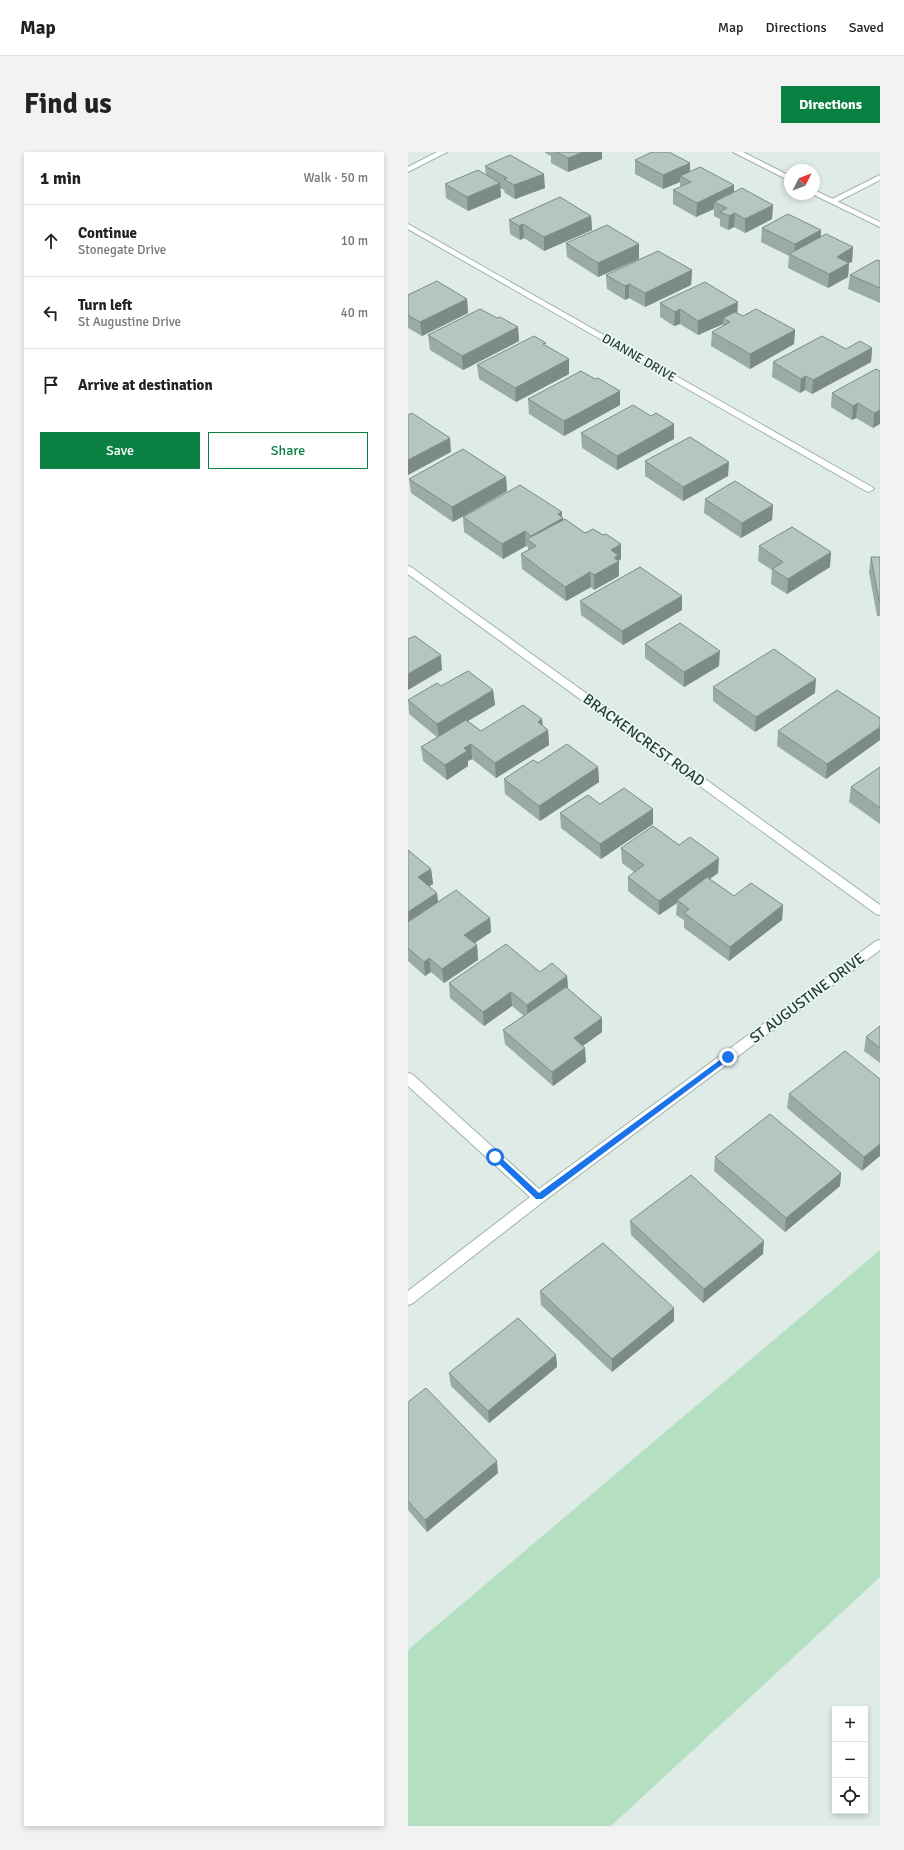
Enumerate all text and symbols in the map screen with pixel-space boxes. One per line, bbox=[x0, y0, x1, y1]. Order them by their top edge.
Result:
text: Map bbox=[20, 16, 56, 40]
text: Map bbox=[718, 19, 744, 36]
text: Directions bbox=[766, 19, 827, 36]
text: Saved bbox=[849, 19, 884, 36]
button: Directions bbox=[781, 86, 880, 123]
text: Find us bbox=[24, 87, 112, 121]
north arrow bbox=[784, 164, 820, 200]
text: 1 min bbox=[40, 168, 81, 189]
text: Walk · 50 m bbox=[304, 170, 368, 186]
text: Continue bbox=[78, 224, 137, 242]
icon: ahead bbox=[40, 230, 62, 252]
text: 10 m bbox=[341, 233, 368, 249]
text: Stonegate Drive bbox=[78, 242, 166, 258]
text: Turn left bbox=[78, 296, 132, 314]
icon: left bbox=[40, 302, 62, 324]
text: 40 m bbox=[341, 305, 368, 321]
text: St Augustine Drive bbox=[78, 314, 181, 330]
street label: DIANNE DRIVE bbox=[599, 330, 679, 386]
icon: arrive bbox=[40, 374, 62, 396]
text: Arrive at destination bbox=[78, 376, 213, 394]
button: Save bbox=[40, 432, 200, 469]
button: Share bbox=[208, 432, 368, 469]
street label: BRACKENCREST ROAD bbox=[580, 690, 708, 790]
street label: ST AUGUSTINE DRIVE bbox=[746, 949, 868, 1047]
route end bbox=[719, 1048, 737, 1066]
route start bbox=[486, 1148, 504, 1166]
map controls bbox=[832, 1706, 868, 1814]
button: + bbox=[832, 1706, 868, 1742]
button: − bbox=[832, 1742, 868, 1778]
button: locate bbox=[832, 1778, 868, 1814]

